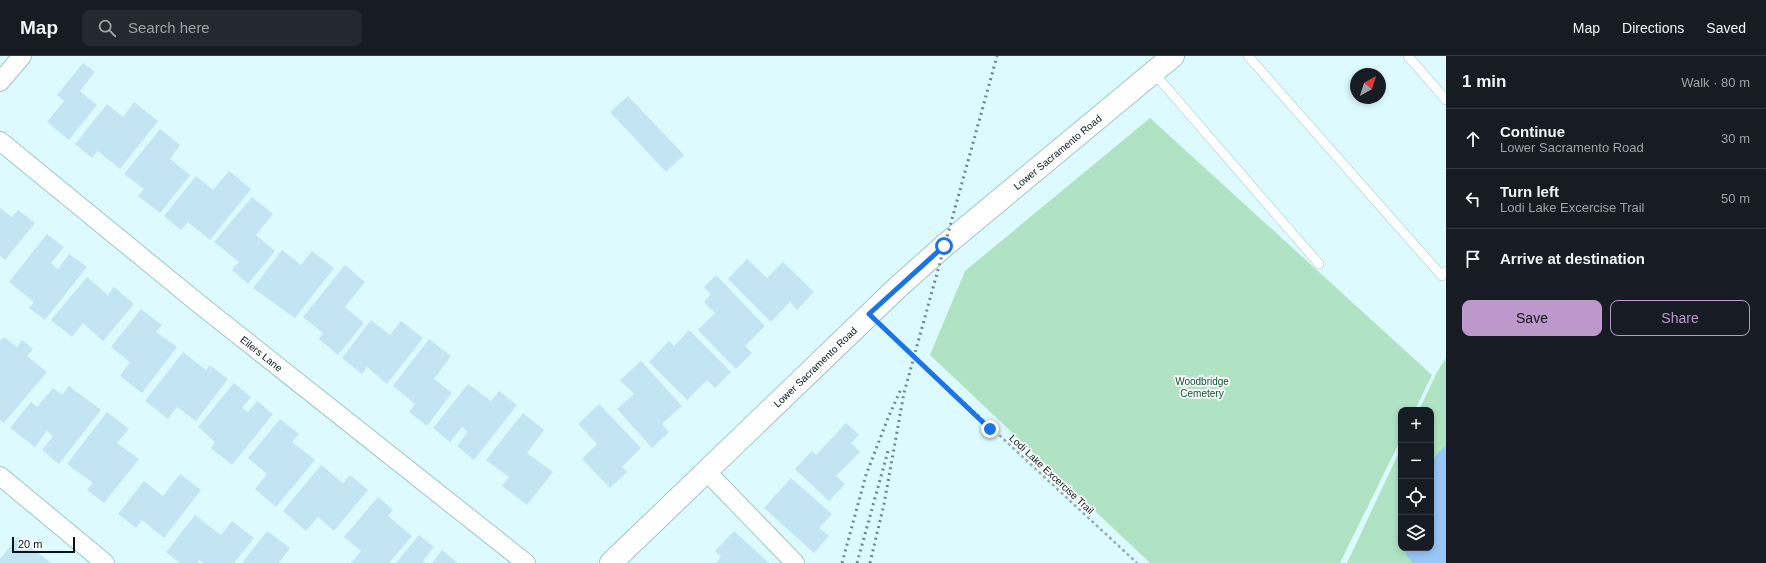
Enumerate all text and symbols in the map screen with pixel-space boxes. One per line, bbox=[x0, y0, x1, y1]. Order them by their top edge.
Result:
search box bbox=[82, 10, 362, 46]
text: Map bbox=[20, 17, 58, 38]
icon: search bbox=[96, 17, 118, 39]
text: Search here bbox=[128, 19, 210, 36]
text: Map bbox=[1573, 20, 1600, 36]
text: Directions bbox=[1622, 20, 1684, 36]
text: Saved bbox=[1706, 20, 1746, 36]
north arrow bbox=[1350, 68, 1386, 104]
text: 1 min bbox=[1462, 72, 1506, 91]
text: Walk · 80 m bbox=[1681, 75, 1750, 90]
street label: Lower Sacramento Road bbox=[1011, 113, 1104, 192]
text: Continue bbox=[1500, 123, 1565, 140]
icon: ahead bbox=[1462, 128, 1484, 150]
text: 30 m bbox=[1721, 131, 1750, 146]
text: Lower Sacramento Road bbox=[1500, 140, 1644, 155]
text: Turn left bbox=[1500, 183, 1559, 200]
icon: left bbox=[1462, 188, 1484, 210]
text: 50 m bbox=[1721, 191, 1750, 206]
text: Lodi Lake Excercise Trail bbox=[1500, 200, 1645, 215]
route start bbox=[935, 237, 953, 255]
icon: arrive bbox=[1462, 248, 1484, 270]
text: Arrive at destination bbox=[1500, 250, 1645, 267]
button: Save bbox=[1462, 300, 1602, 336]
button: Share bbox=[1610, 300, 1750, 336]
street label: Lower Sacramento Road bbox=[772, 325, 859, 410]
street label: Eilers Lane bbox=[238, 334, 285, 374]
park label: Woodbridge Cemetery bbox=[1175, 376, 1229, 399]
map controls bbox=[1398, 407, 1434, 551]
button: + bbox=[1398, 407, 1434, 443]
route end bbox=[981, 420, 999, 438]
street label: Lodi Lake Excercise Trail bbox=[1007, 432, 1096, 516]
button: − bbox=[1398, 443, 1434, 479]
button: locate bbox=[1398, 479, 1434, 515]
button: layers bbox=[1398, 515, 1434, 551]
scale bar bbox=[12, 535, 75, 554]
text: 20 m bbox=[18, 538, 42, 550]

